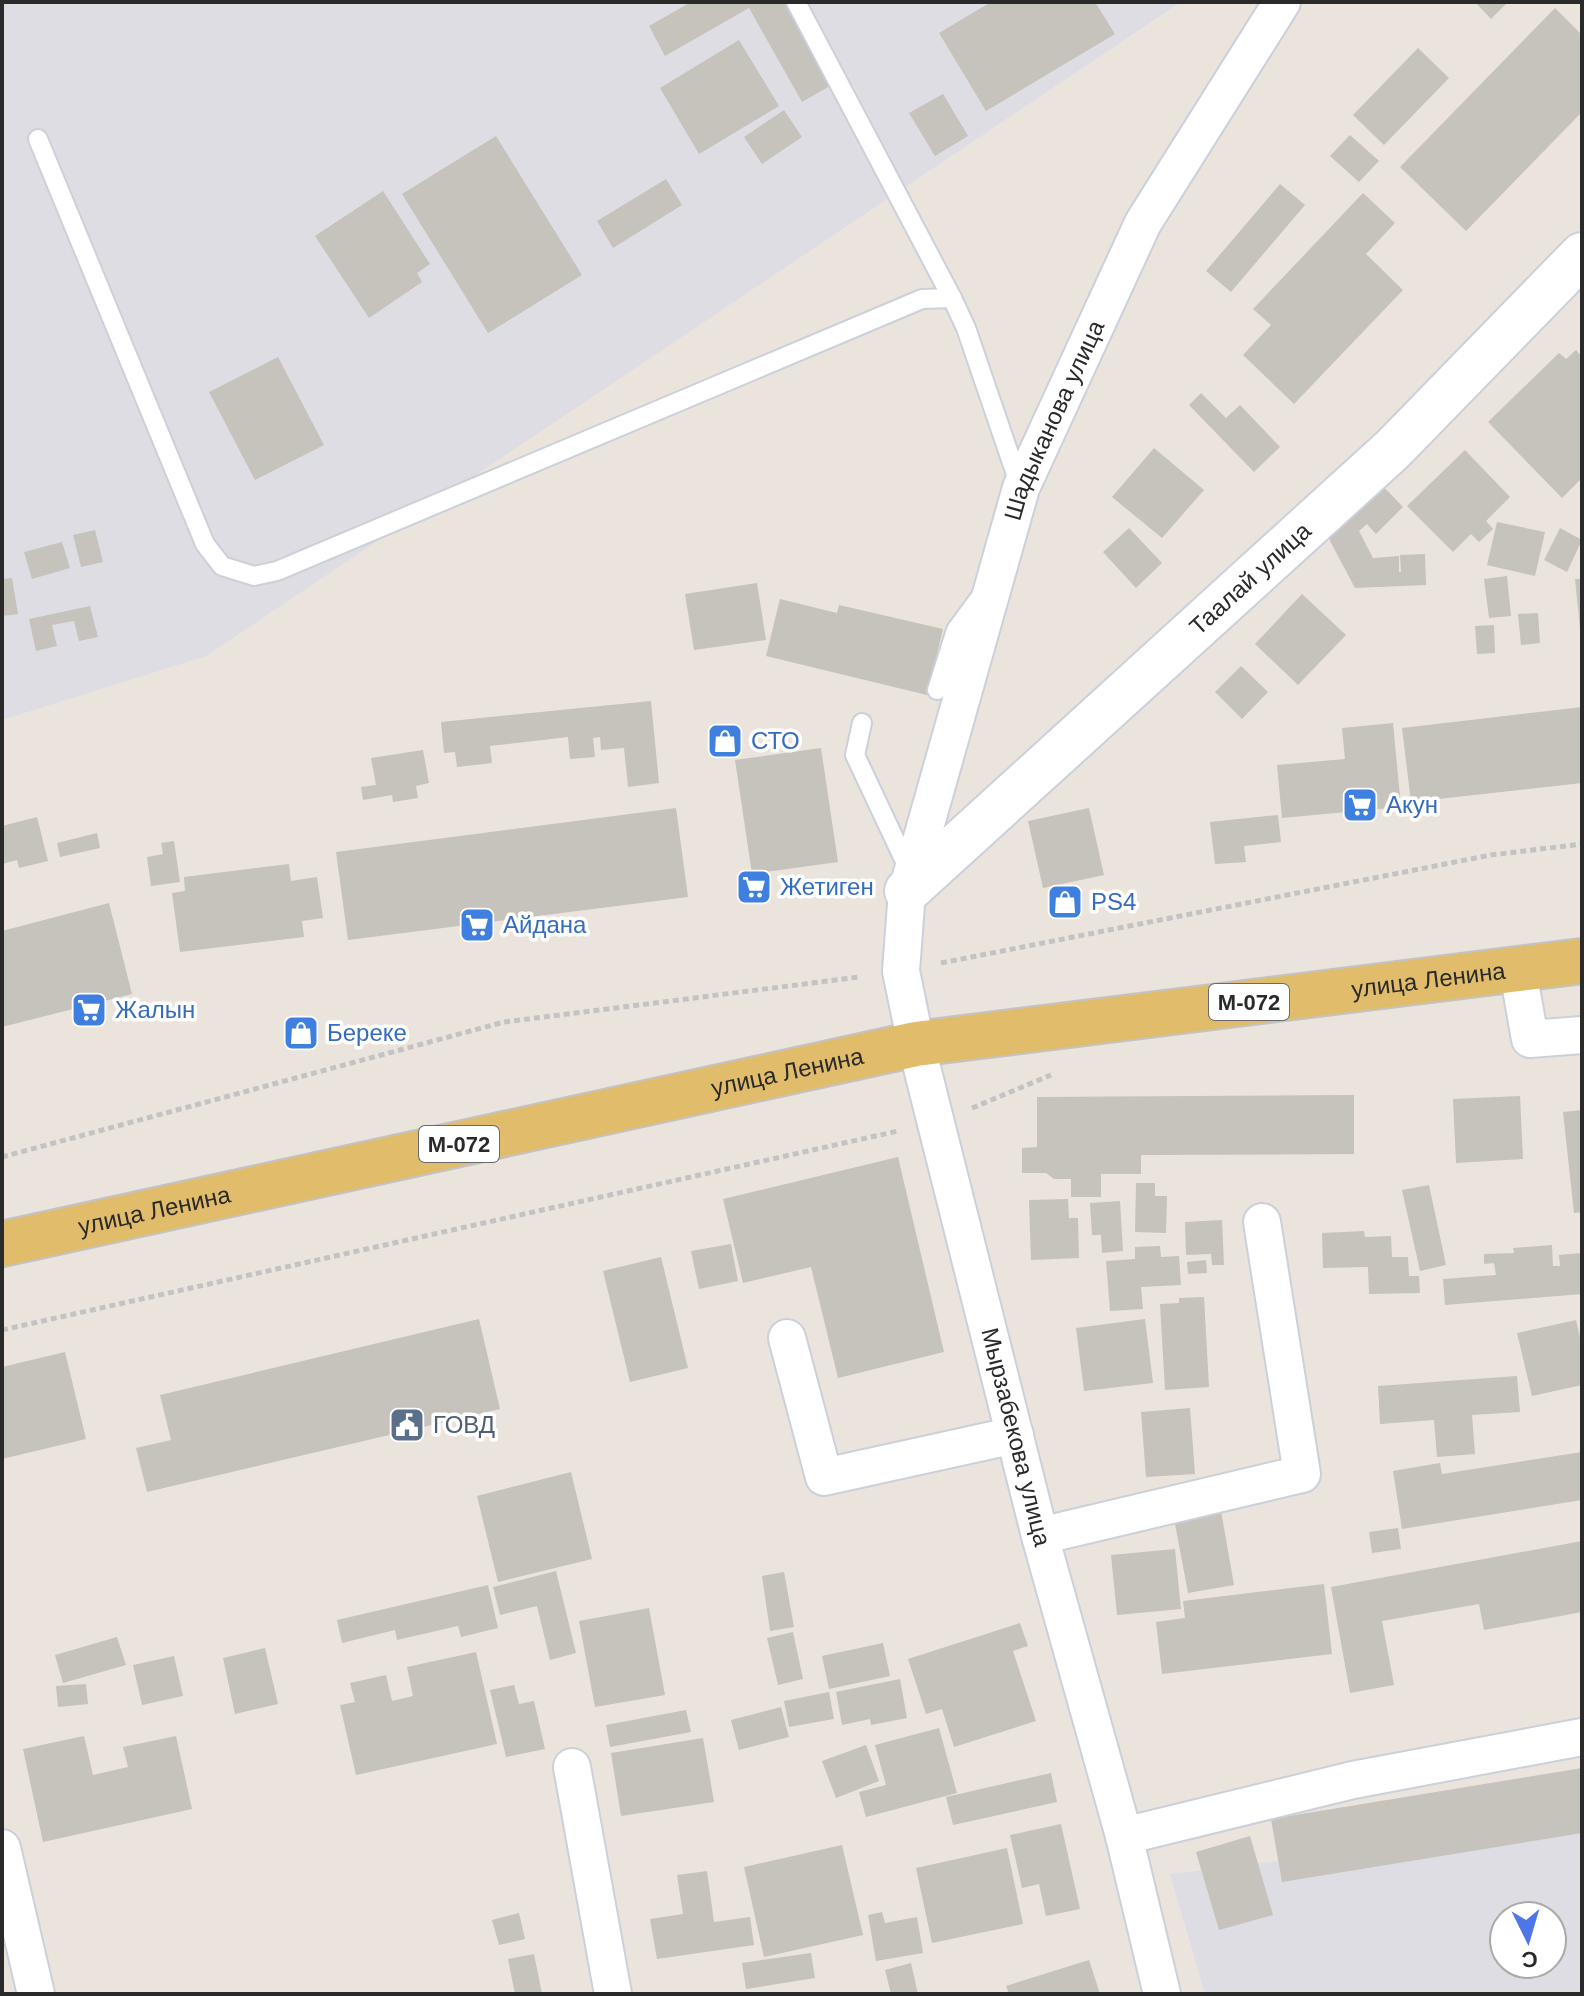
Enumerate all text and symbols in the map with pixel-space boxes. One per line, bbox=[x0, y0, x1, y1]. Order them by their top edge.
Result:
street label: Шадыканова улица bbox=[999, 315, 1110, 523]
street label: Таалай улица bbox=[1184, 516, 1316, 640]
shop icon: СТО bbox=[706, 722, 744, 760]
place label: СТО bbox=[751, 727, 800, 754]
supermarket icon: Акун bbox=[1341, 786, 1379, 824]
place label: Акун bbox=[1386, 791, 1438, 818]
supermarket icon: Жетиген bbox=[735, 868, 773, 906]
place label: Жетиген bbox=[780, 873, 874, 900]
shop icon: PS4 bbox=[1046, 883, 1084, 921]
place label: PS4 bbox=[1091, 888, 1136, 915]
supermarket icon: Айдана bbox=[458, 906, 496, 944]
place label: Айдана bbox=[503, 911, 587, 938]
street label: улица Ленина bbox=[1350, 957, 1508, 1003]
road number: М-072 bbox=[1209, 984, 1289, 1020]
supermarket icon: Жалын bbox=[70, 991, 108, 1029]
place label: Жалын bbox=[115, 996, 195, 1023]
shop icon: Береке bbox=[282, 1014, 320, 1052]
place label: Береке bbox=[327, 1019, 407, 1046]
street label: улица Ленина bbox=[709, 1042, 867, 1101]
road number: М-072 bbox=[419, 1126, 499, 1162]
street label: улица Ленина bbox=[76, 1180, 234, 1240]
street label: Мырзабекова улица bbox=[976, 1325, 1057, 1549]
public building icon: ГОВД bbox=[388, 1406, 426, 1444]
place label: ГОВД bbox=[433, 1411, 495, 1438]
north arrow bbox=[1488, 1900, 1568, 1980]
text: С bbox=[1521, 1946, 1539, 1973]

